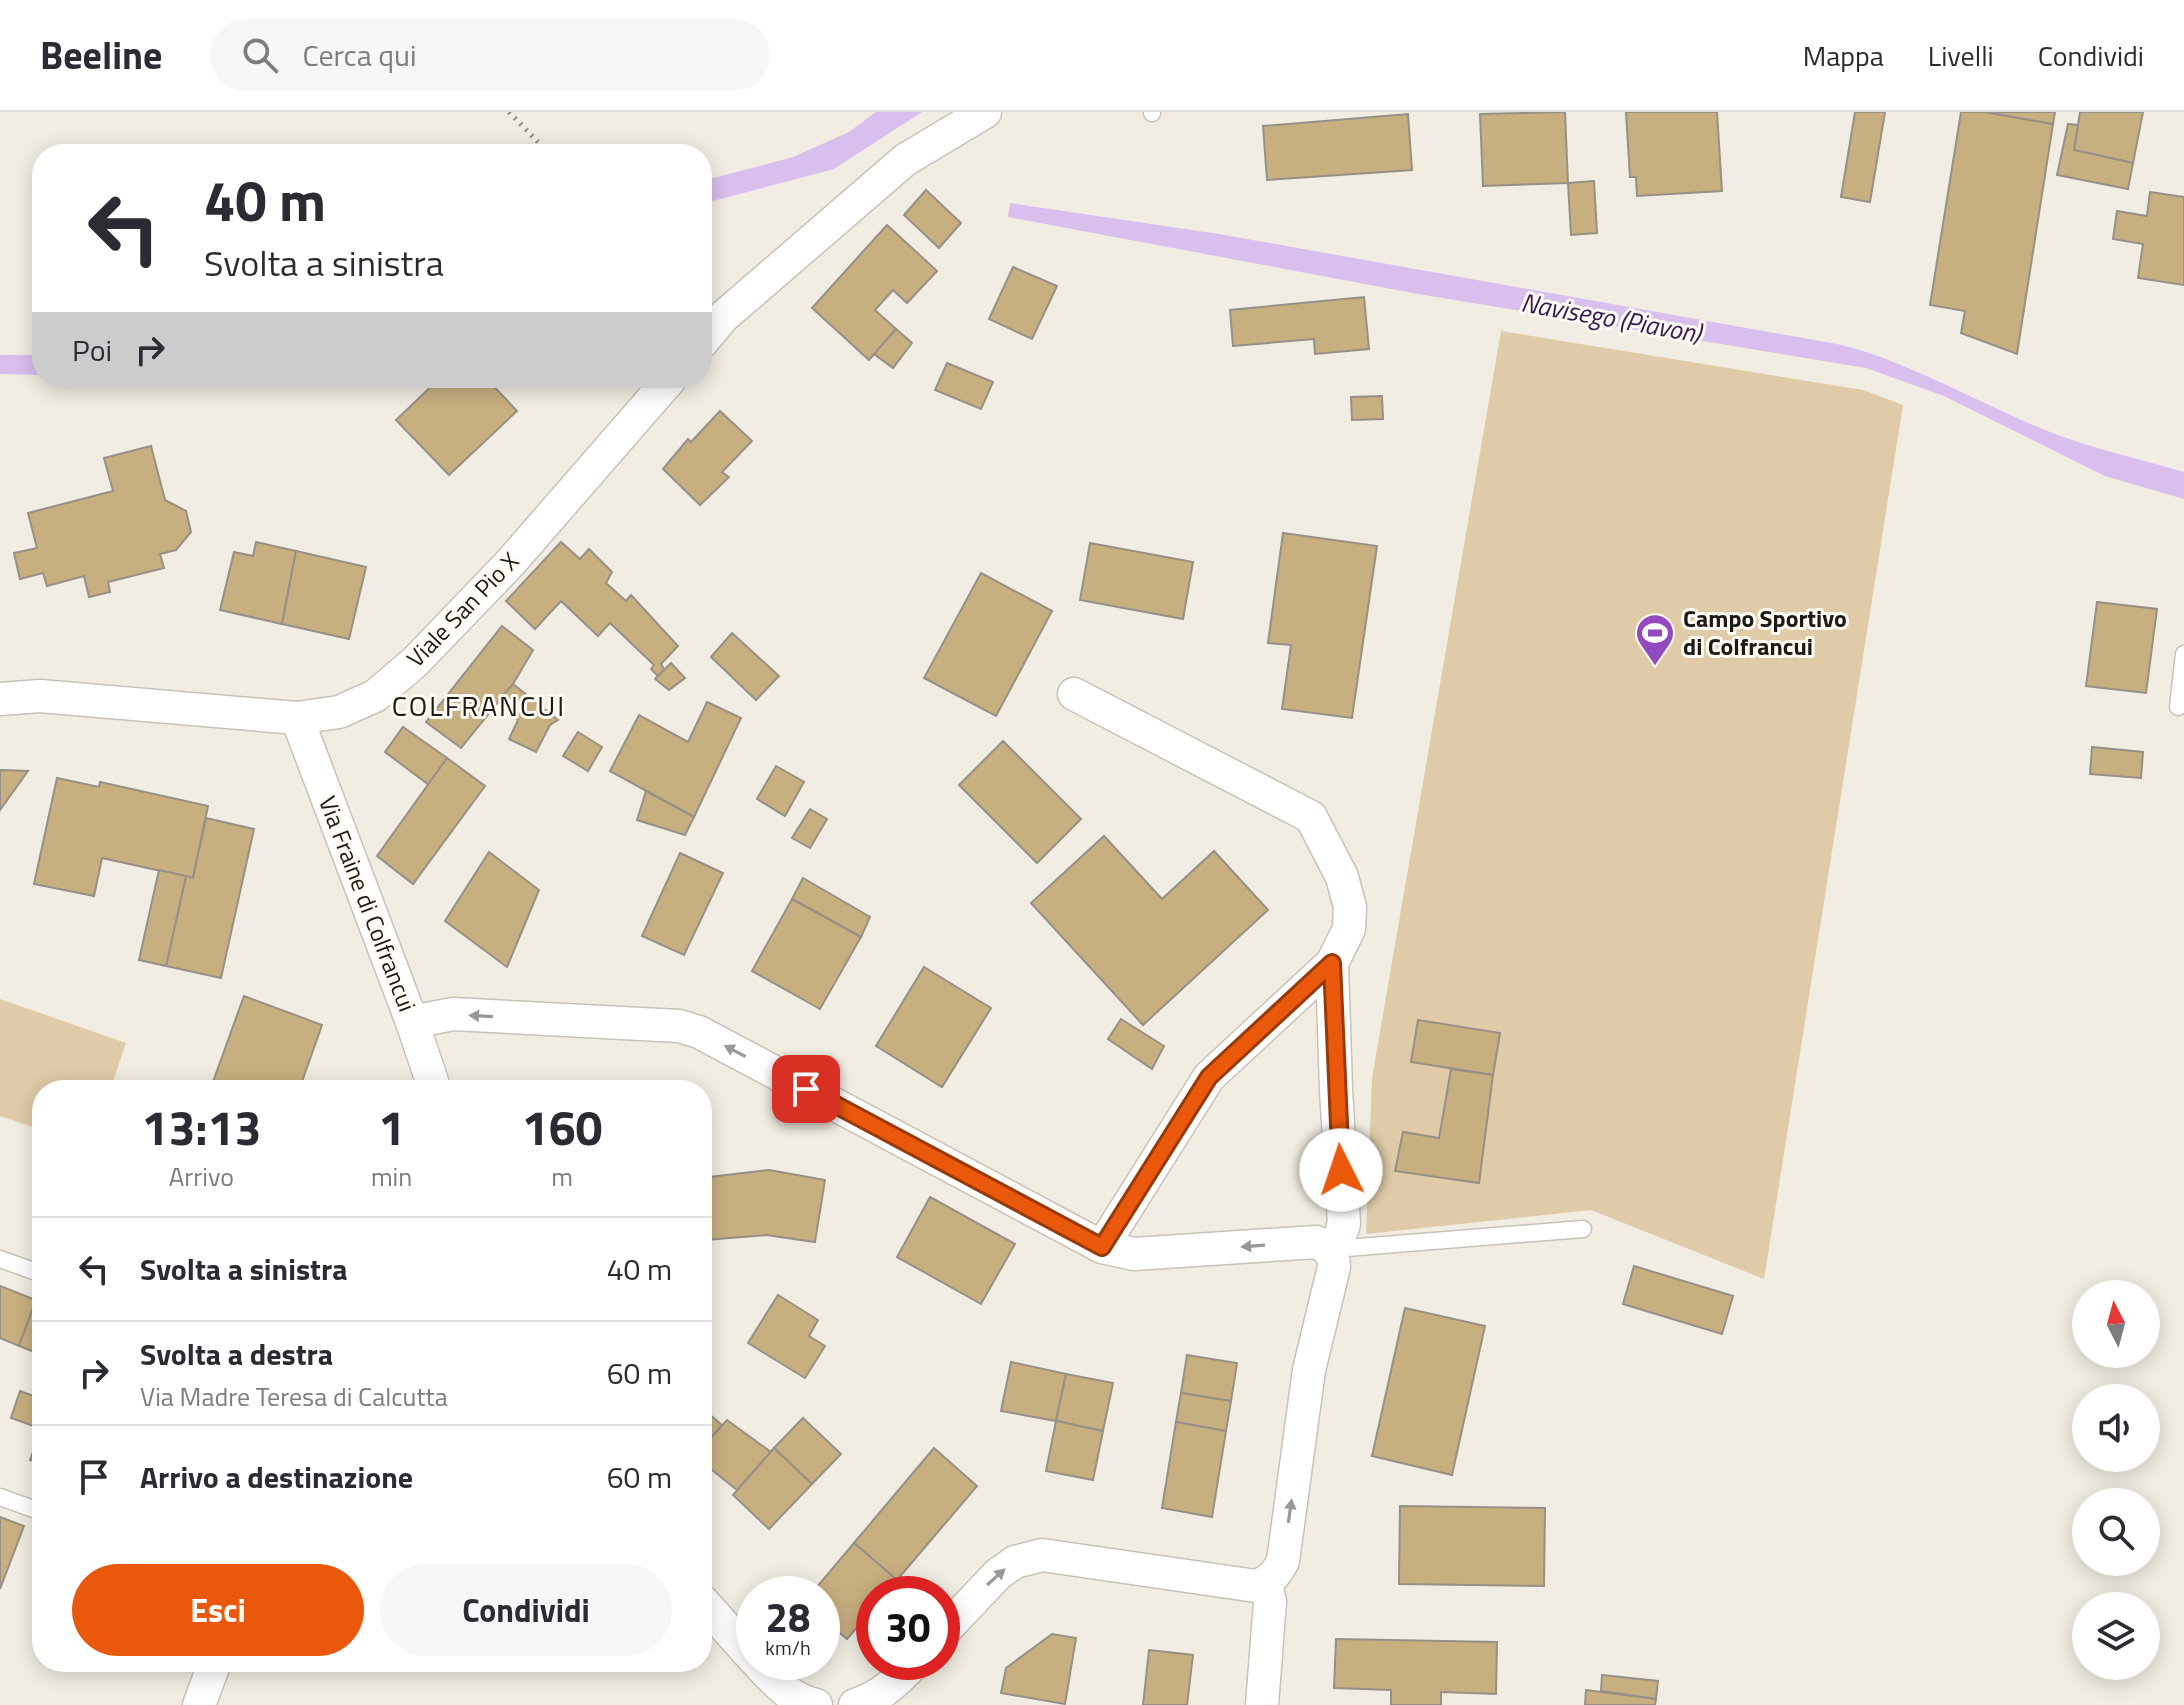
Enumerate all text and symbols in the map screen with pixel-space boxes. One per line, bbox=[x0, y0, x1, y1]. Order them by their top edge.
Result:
search box bbox=[210, 19, 770, 91]
text: Beeline bbox=[40, 26, 162, 84]
text: Cerca qui bbox=[302, 32, 417, 78]
icon: search bbox=[238, 33, 282, 77]
text: Mappa bbox=[1803, 34, 1884, 77]
text: Livelli bbox=[1928, 34, 1994, 77]
text: Condividi bbox=[2038, 34, 2144, 77]
text: 40 m bbox=[204, 158, 326, 243]
icon: left bbox=[72, 176, 176, 280]
text: Svolta a sinistra bbox=[204, 235, 444, 290]
water label: Navisego (Piavon) bbox=[1518, 283, 1706, 353]
text: Poi bbox=[72, 327, 112, 373]
icon: right bbox=[128, 328, 172, 372]
street label: Viale San Pio X bbox=[398, 543, 527, 675]
place label: Campo Sportivo di Colfrancui bbox=[1683, 600, 1847, 664]
sports icon: Campo Sportivo di Colfrancui bbox=[1634, 612, 1676, 667]
district label: COLFRANCUI bbox=[392, 684, 566, 727]
street label: Via Fraine di Colfrancui bbox=[310, 791, 426, 1017]
one-way arrow bbox=[468, 1009, 493, 1022]
one-way arrow bbox=[724, 1044, 746, 1058]
pin bbox=[772, 1055, 840, 1123]
icon: arrive bbox=[784, 1067, 828, 1111]
text: 13:13 bbox=[142, 1091, 261, 1164]
text: 1 bbox=[378, 1091, 405, 1164]
text: 160 bbox=[522, 1091, 602, 1164]
position arrow bbox=[1299, 1128, 1383, 1212]
text: Arrivo bbox=[169, 1157, 234, 1196]
text: min bbox=[371, 1157, 412, 1196]
text: m bbox=[551, 1157, 573, 1196]
one-way arrow bbox=[1240, 1240, 1265, 1253]
text: Svolta a sinistra bbox=[140, 1246, 348, 1292]
text: 40 m bbox=[607, 1246, 672, 1292]
icon: left bbox=[72, 1247, 116, 1291]
north arrow bbox=[2072, 1280, 2160, 1368]
map controls bbox=[2072, 1280, 2160, 1680]
text: Svolta a destra bbox=[140, 1331, 333, 1377]
text: 60 m bbox=[607, 1350, 672, 1396]
icon: right bbox=[72, 1351, 116, 1395]
text: Via Madre Teresa di Calcutta bbox=[140, 1377, 448, 1416]
button: sound bbox=[2072, 1384, 2160, 1472]
text: Arrivo a destinazione bbox=[140, 1454, 413, 1500]
text: 60 m bbox=[607, 1454, 672, 1500]
icon: arrive bbox=[72, 1455, 116, 1499]
button: search bbox=[2072, 1488, 2160, 1576]
one-way arrow bbox=[1284, 1499, 1297, 1524]
button: Esci bbox=[72, 1564, 364, 1656]
button: Condividi bbox=[380, 1564, 672, 1656]
one-way arrow bbox=[986, 1568, 1006, 1586]
speed limit sign: 30 bbox=[856, 1576, 960, 1680]
text: 28 bbox=[766, 1587, 810, 1648]
button: layers bbox=[2072, 1592, 2160, 1680]
text: km/h bbox=[765, 1632, 811, 1663]

